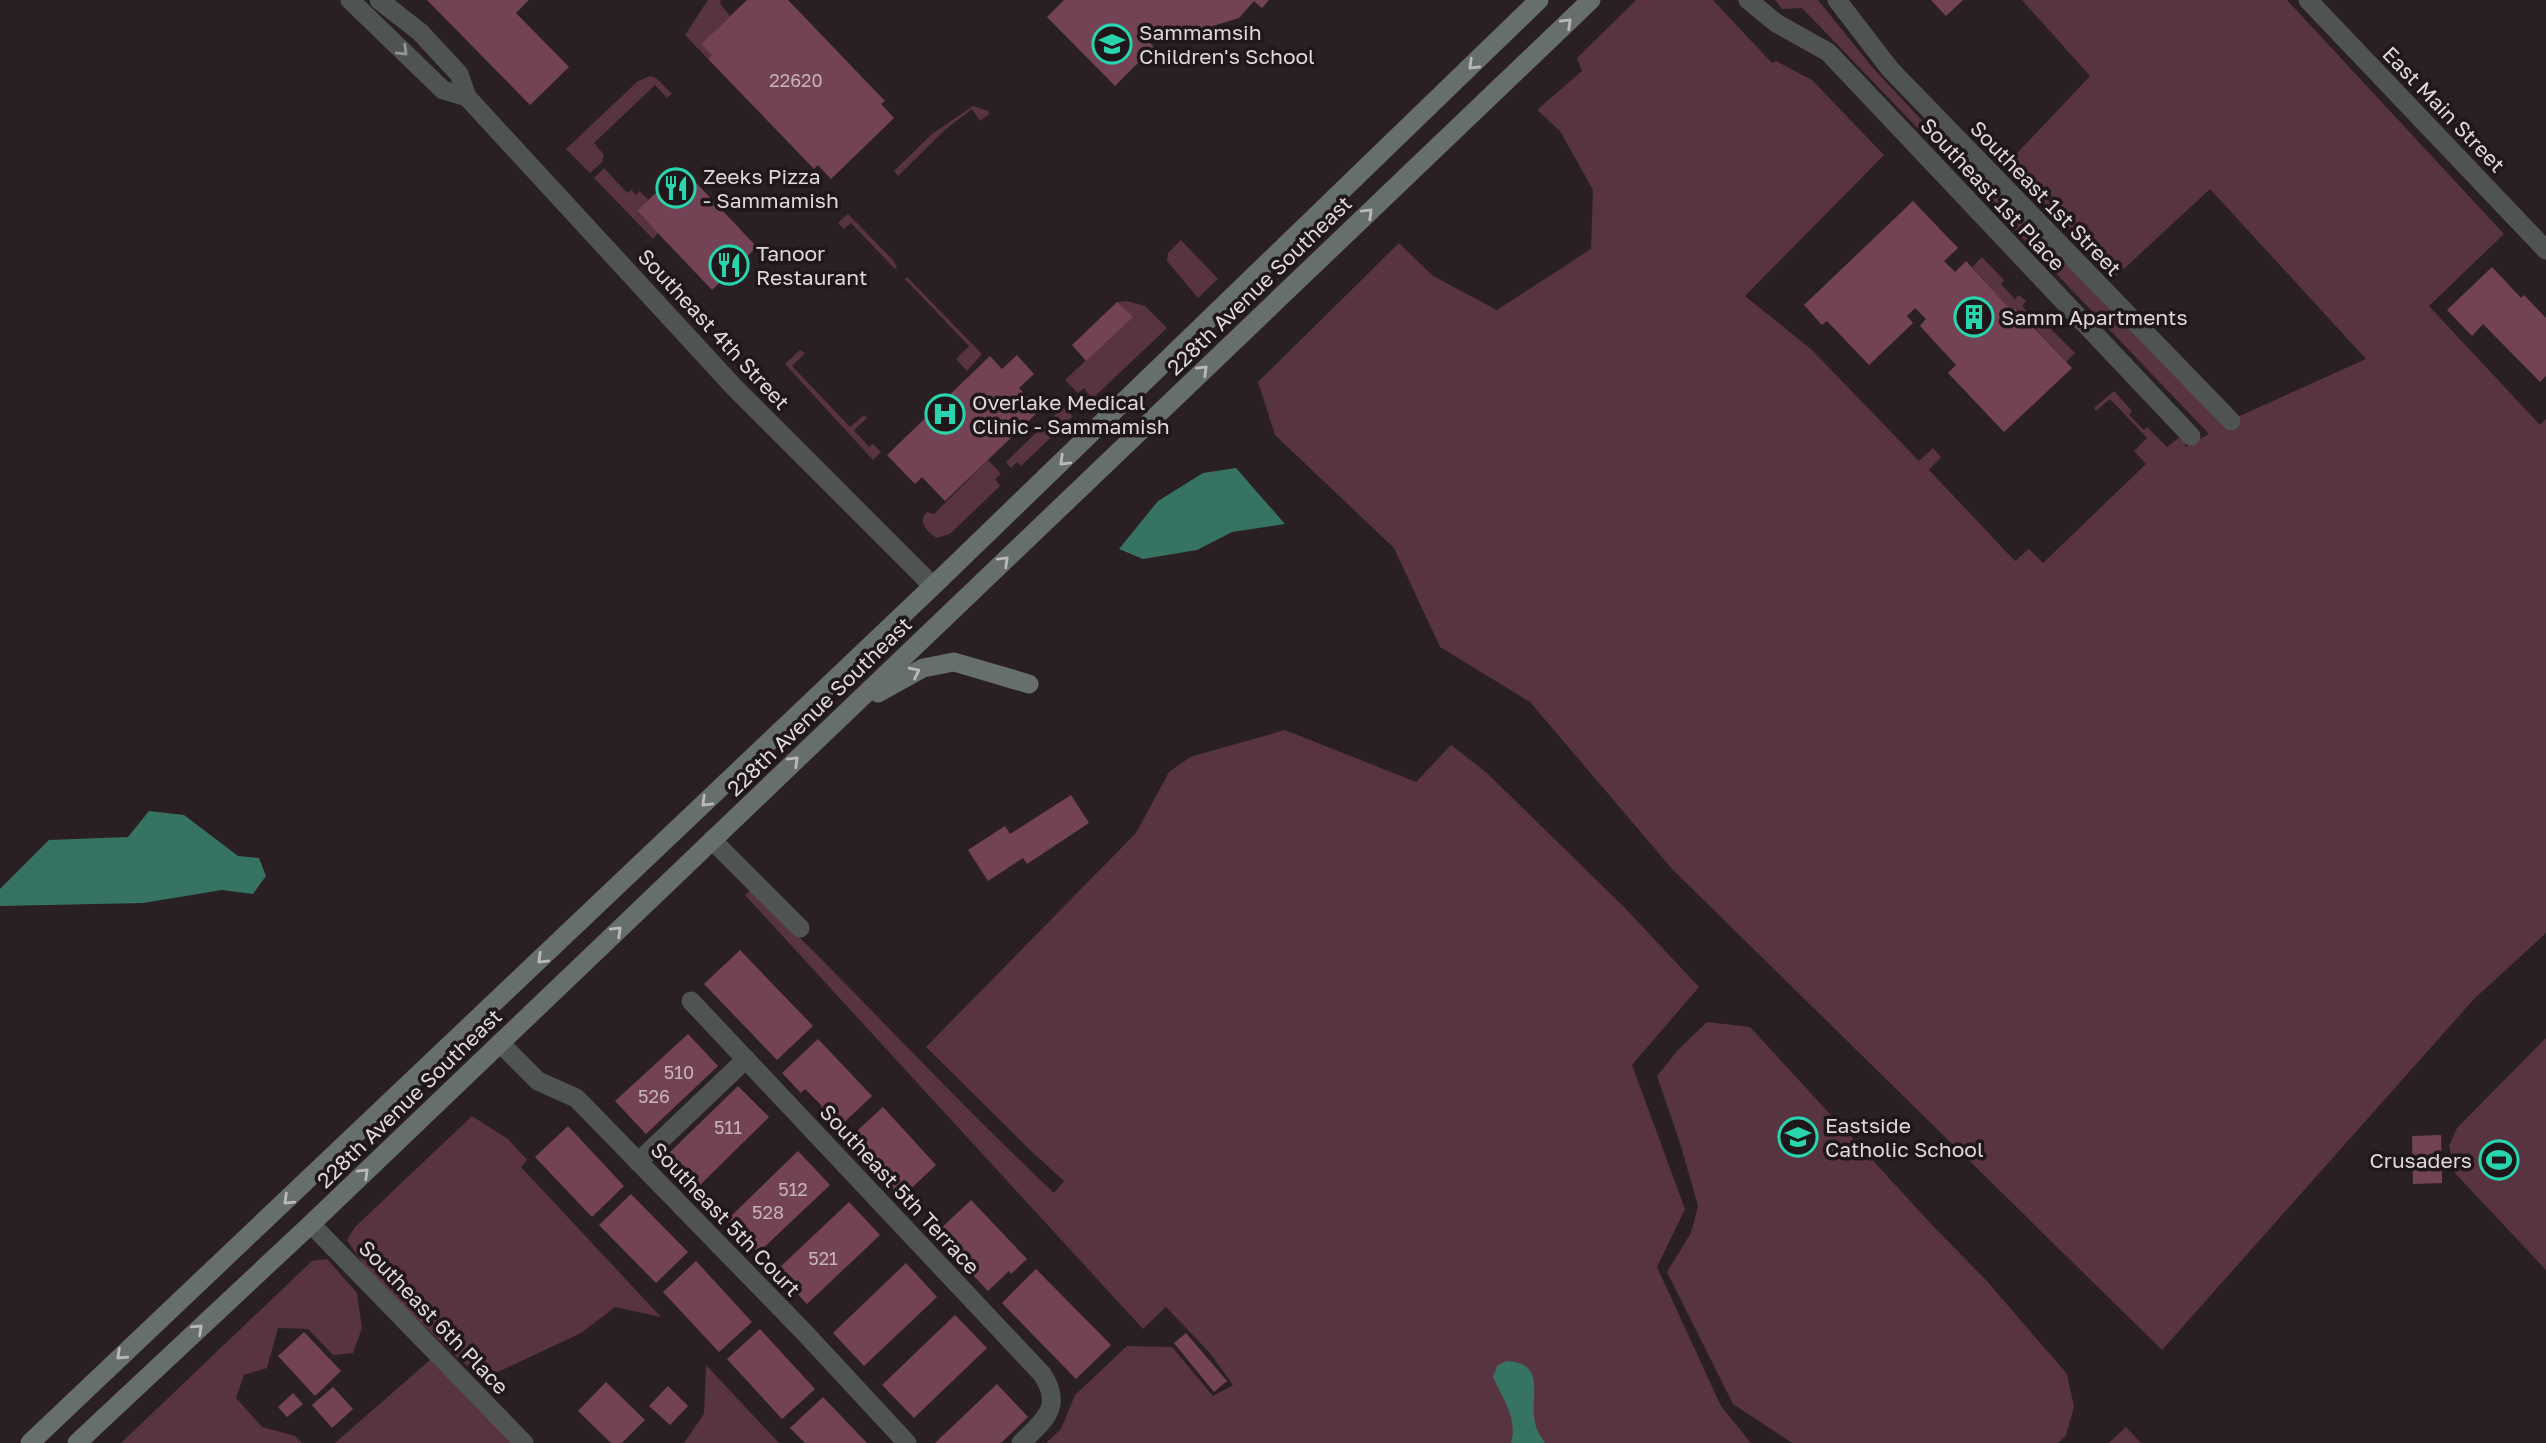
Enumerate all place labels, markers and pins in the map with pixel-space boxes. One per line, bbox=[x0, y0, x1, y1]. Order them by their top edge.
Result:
place label: Sammamsih Children's School bbox=[1139, 19, 1315, 69]
school or university icon: Sammamsih Children's School bbox=[1091, 23, 1133, 65]
place label: Zeeks Pizza - Sammamish bbox=[703, 163, 839, 213]
restaurant icon: Zeeks Pizza - Sammamish bbox=[655, 167, 697, 209]
place label: Tanoor Restaurant bbox=[756, 240, 867, 290]
restaurant icon: Tanoor Restaurant bbox=[708, 244, 750, 286]
building icon: Samm Apartments bbox=[1953, 296, 1995, 338]
place label: Samm Apartments bbox=[2001, 304, 2188, 330]
place label: Overlake Medical Clinic - Sammamish bbox=[972, 389, 1170, 439]
hospital icon: Overlake Medical Clinic - Sammamish bbox=[924, 393, 966, 435]
place label: Eastside Catholic School bbox=[1825, 1112, 1984, 1162]
school or university icon: Eastside Catholic School bbox=[1777, 1116, 1819, 1158]
sports icon: Crusaders bbox=[2478, 1139, 2520, 1181]
place label: Crusaders bbox=[2369, 1147, 2472, 1173]

